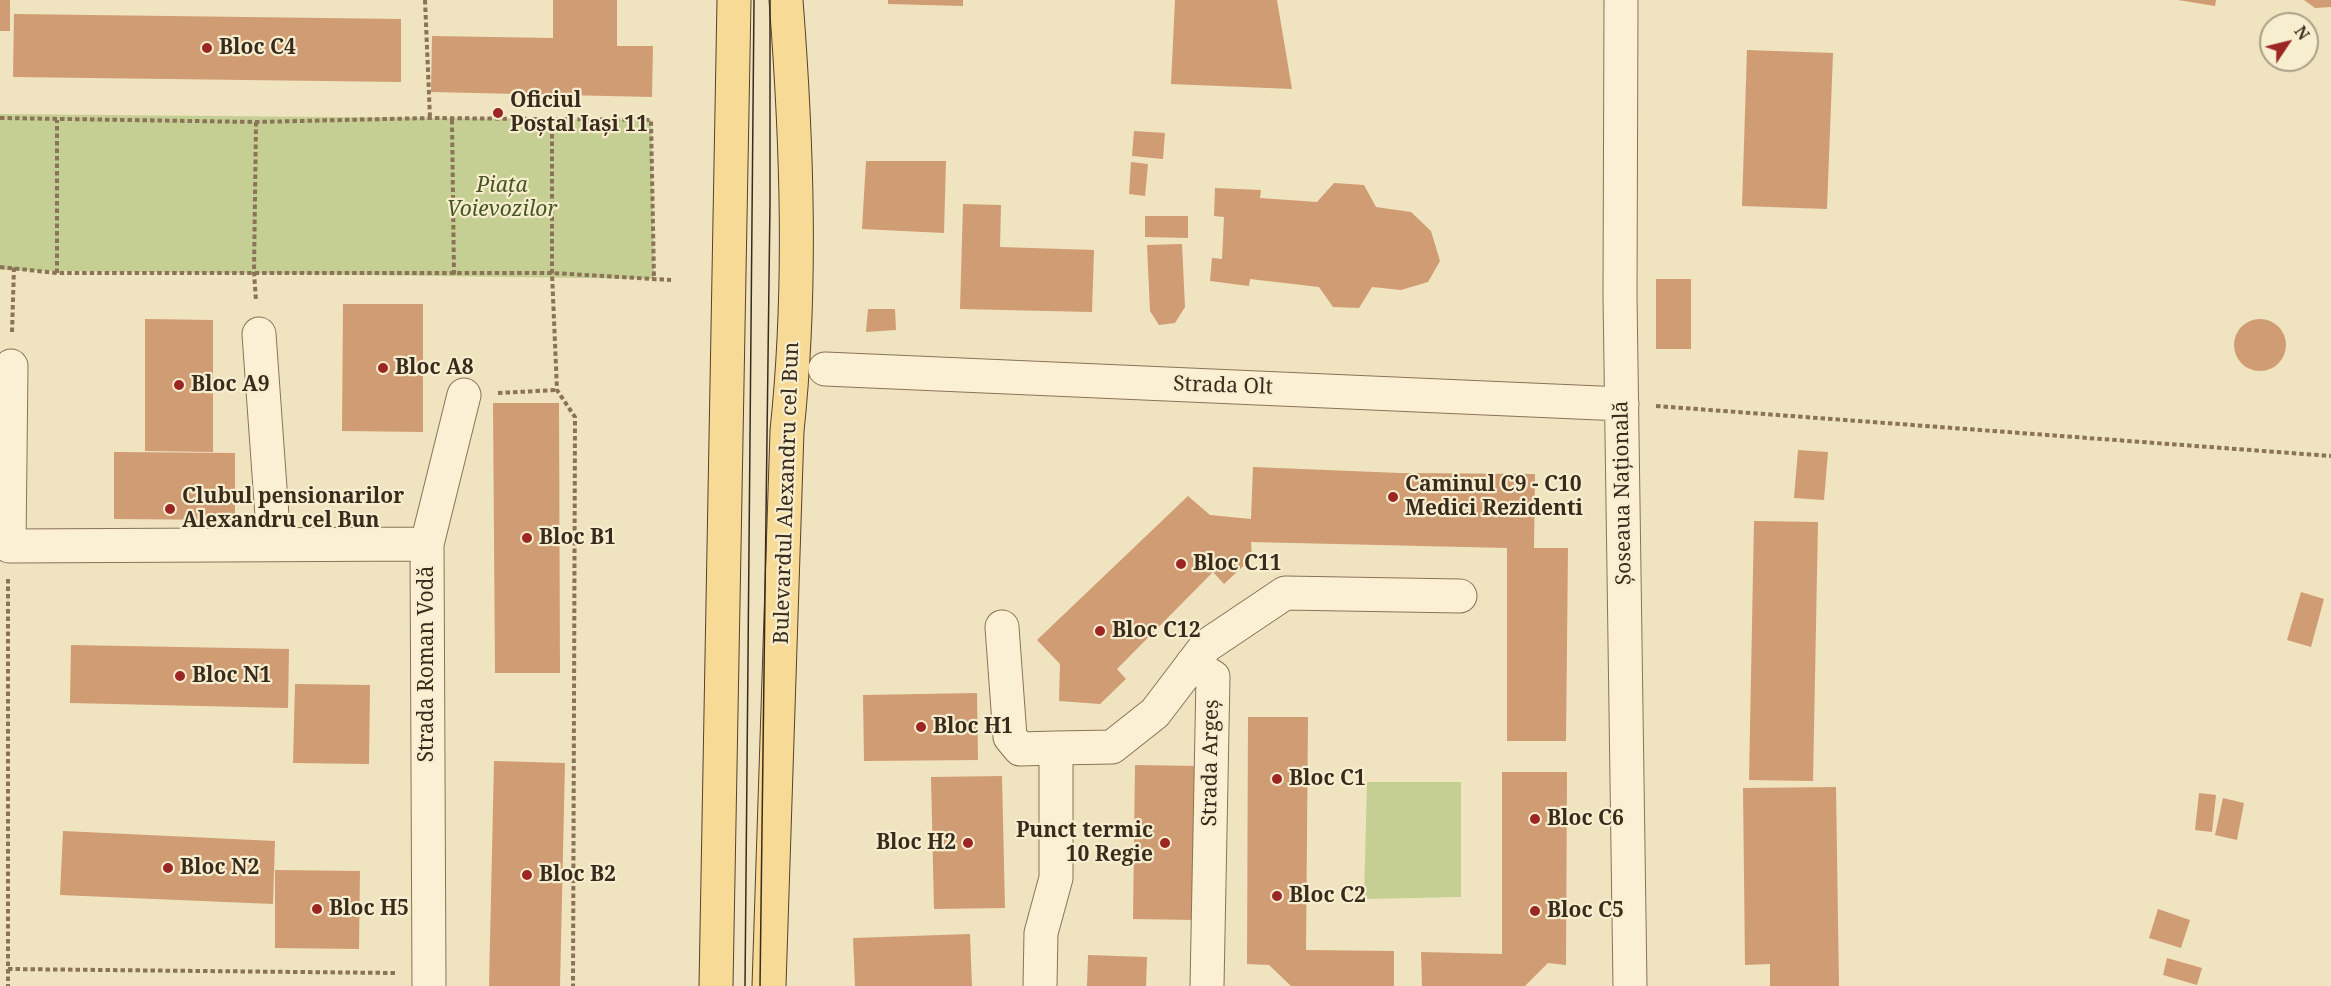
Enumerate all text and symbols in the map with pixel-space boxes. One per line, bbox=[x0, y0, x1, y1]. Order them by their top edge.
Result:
north arrow bbox=[2259, 12, 2319, 72]
text: N bbox=[2289, 21, 2315, 44]
place label: Bloc C4 bbox=[219, 35, 296, 61]
marker: Bloc C4 bbox=[200, 41, 214, 55]
place label: Oficiul Poștal Iași 11 bbox=[510, 88, 648, 138]
marker: Oficiul Poștal Iași 11 bbox=[491, 106, 505, 120]
park label: Piața Voievozilor bbox=[447, 173, 557, 223]
street label: Bulevardul Alexandru cel Bun bbox=[769, 341, 805, 645]
place label: Bloc A8 bbox=[395, 355, 474, 381]
marker: Bloc A8 bbox=[376, 361, 390, 375]
place label: Bloc A9 bbox=[191, 372, 270, 398]
street label: Strada Olt bbox=[1173, 372, 1273, 400]
marker: Bloc A9 bbox=[172, 378, 186, 392]
street label: Șoseaua Națională bbox=[1609, 401, 1637, 585]
place label: Caminul C9 - C10 Medici Rezidenti bbox=[1405, 472, 1583, 522]
place label: Clubul pensionarilor Alexandru cel Bun bbox=[182, 484, 404, 534]
marker: Caminul C9 - C10 Medici Rezidenti bbox=[1386, 490, 1400, 504]
marker: Clubul pensionarilor Alexandru cel Bun bbox=[163, 502, 177, 516]
place label: Bloc B1 bbox=[539, 525, 616, 551]
marker: Bloc B1 bbox=[520, 531, 534, 545]
place label: Bloc C11 bbox=[1193, 551, 1282, 577]
marker: Bloc C11 bbox=[1174, 557, 1188, 571]
street label: Strada Roman Vodă bbox=[414, 566, 440, 762]
place label: Bloc C12 bbox=[1112, 618, 1201, 644]
marker: Bloc C12 bbox=[1093, 624, 1107, 638]
place label: Bloc N1 bbox=[192, 663, 271, 689]
marker: Bloc N1 bbox=[173, 669, 187, 683]
street label: Strada Argeș bbox=[1197, 699, 1225, 827]
place label: Bloc H1 bbox=[933, 714, 1013, 740]
marker: Bloc H1 bbox=[914, 720, 928, 734]
place label: Bloc C1 bbox=[1289, 766, 1366, 792]
marker: Bloc C1 bbox=[1270, 772, 1284, 786]
place label: Bloc C6 bbox=[1547, 806, 1624, 832]
marker: Bloc C6 bbox=[1528, 812, 1542, 826]
place label: Punct termic 10 Regie bbox=[1016, 818, 1153, 868]
place label: Bloc H2 bbox=[876, 830, 956, 856]
marker: Bloc H2 bbox=[961, 836, 975, 850]
marker: Punct termic 10 Regie bbox=[1158, 836, 1172, 850]
place label: Bloc N2 bbox=[180, 855, 259, 881]
marker: Bloc N2 bbox=[161, 861, 175, 875]
place label: Bloc B2 bbox=[539, 862, 616, 888]
marker: Bloc B2 bbox=[520, 868, 534, 882]
place label: Bloc C2 bbox=[1289, 883, 1366, 909]
marker: Bloc C2 bbox=[1270, 889, 1284, 903]
place label: Bloc H5 bbox=[329, 896, 409, 922]
place label: Bloc C5 bbox=[1547, 898, 1624, 924]
marker: Bloc H5 bbox=[310, 902, 324, 916]
marker: Bloc C5 bbox=[1528, 904, 1542, 918]

